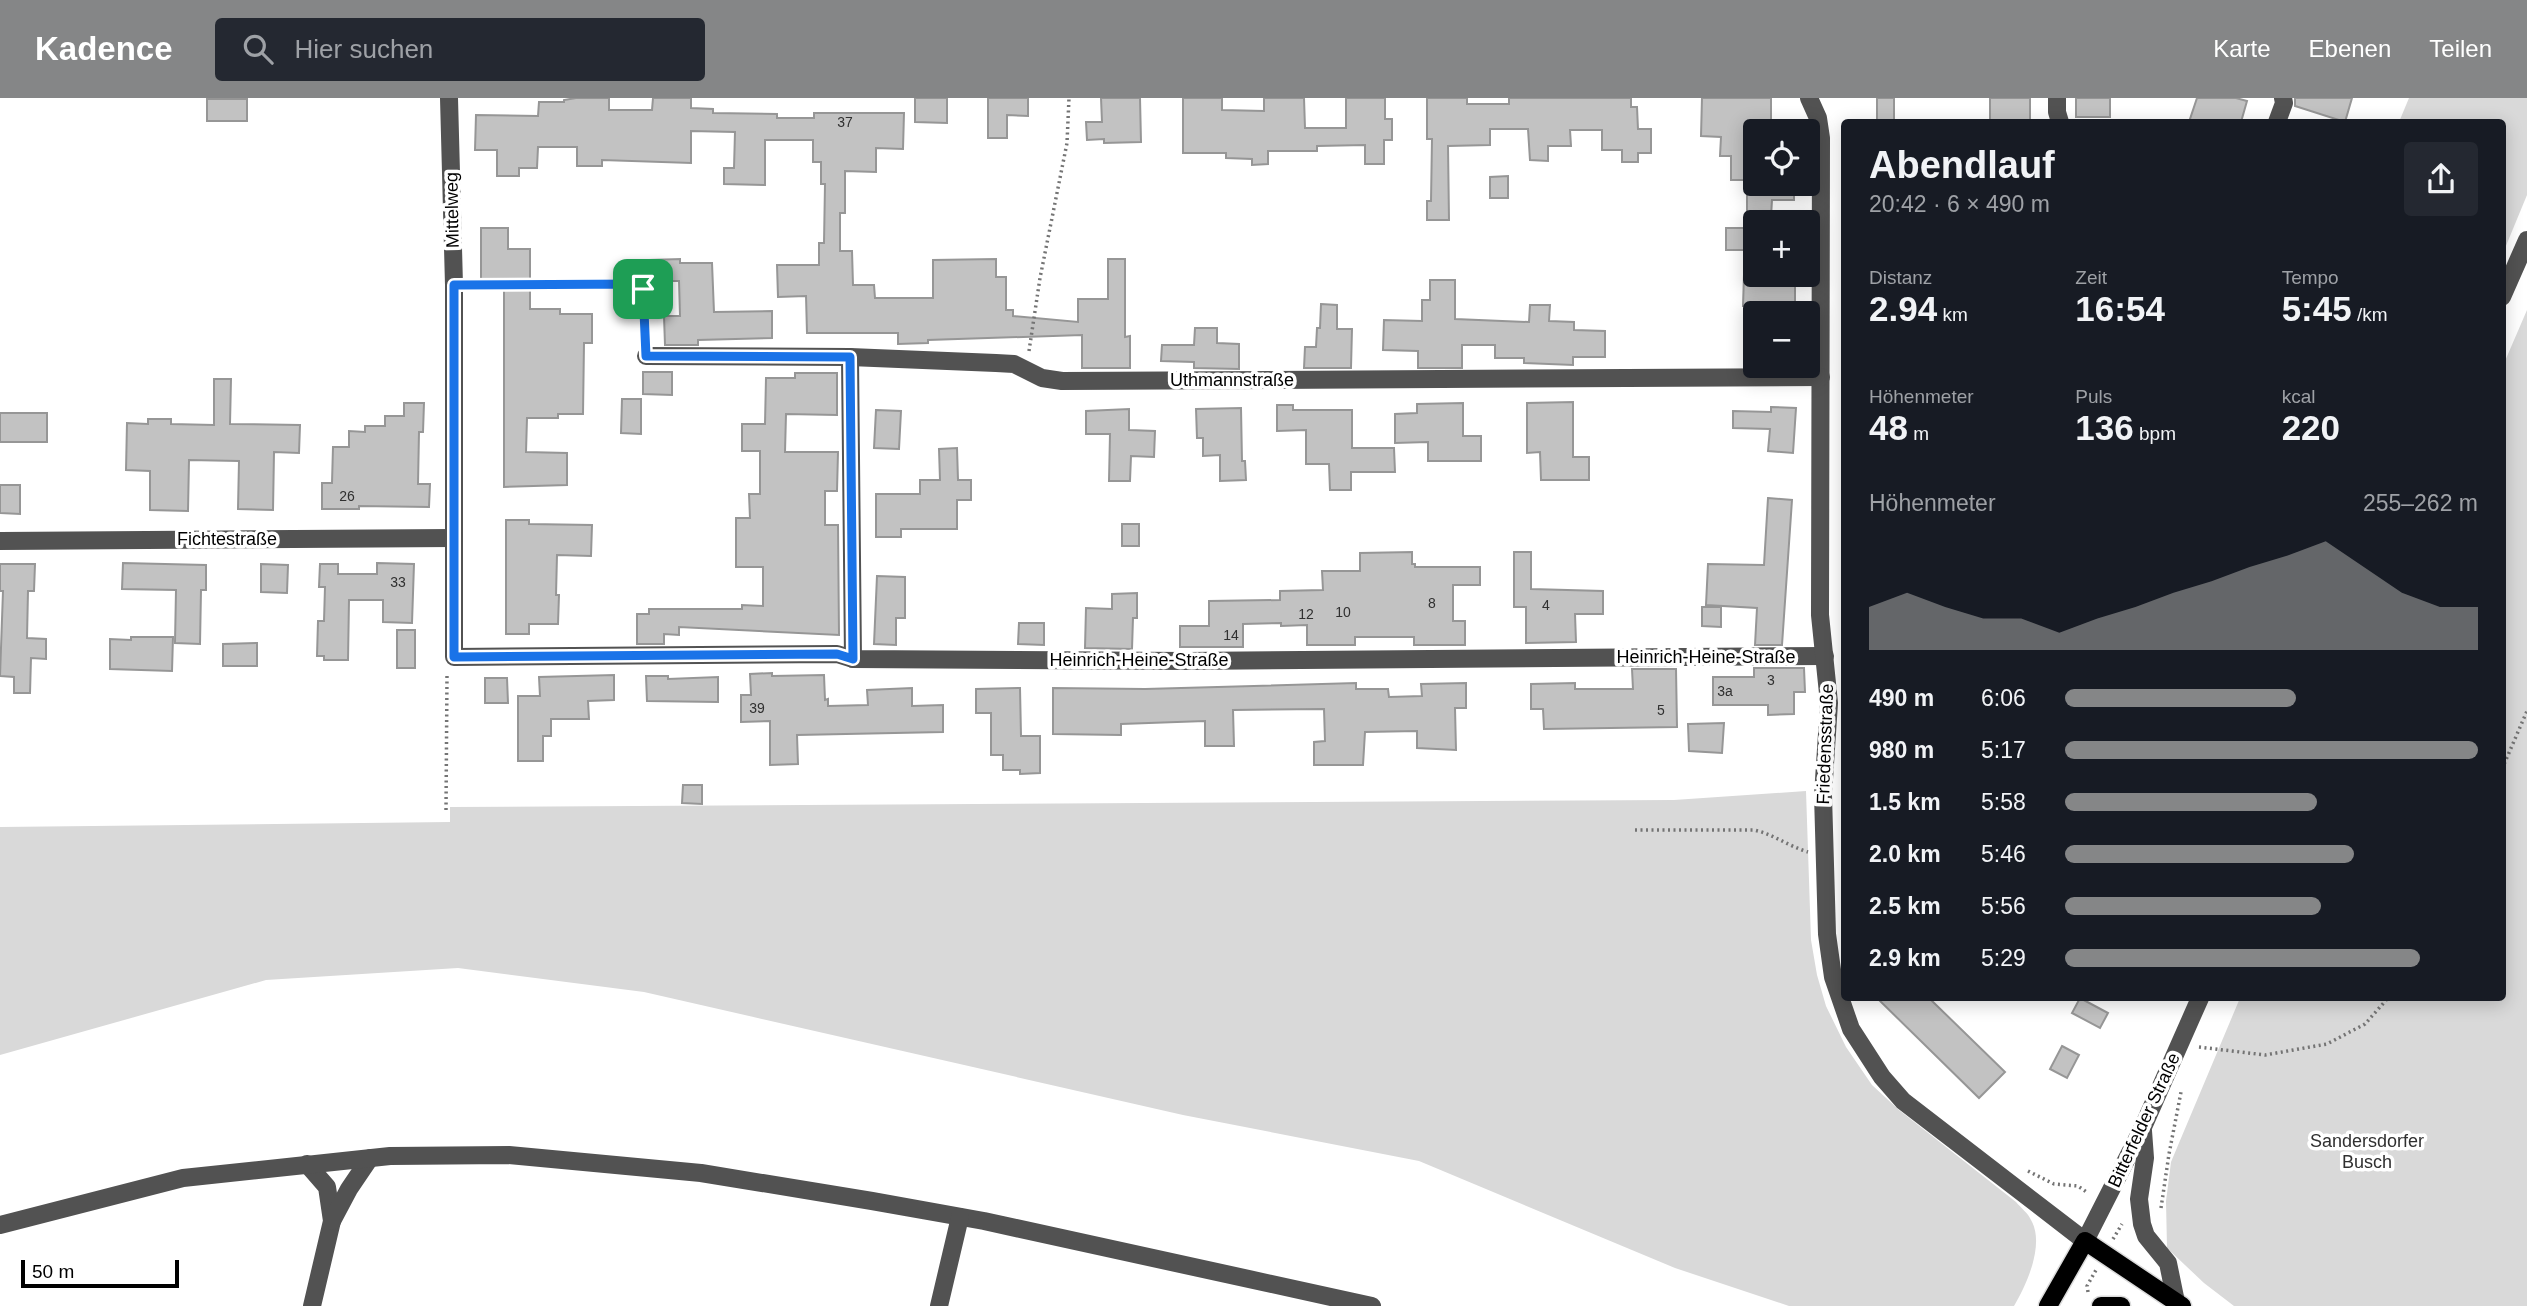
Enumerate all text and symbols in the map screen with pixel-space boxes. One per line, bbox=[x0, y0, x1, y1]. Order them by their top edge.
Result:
search box bbox=[215, 18, 705, 81]
text: Kadence bbox=[35, 30, 173, 67]
icon: search bbox=[239, 30, 277, 68]
text: Hier suchen bbox=[295, 34, 433, 64]
text: Karte bbox=[2213, 35, 2271, 62]
text: Ebenen bbox=[2309, 35, 2391, 62]
text: Teilen bbox=[2429, 35, 2492, 62]
house number: 37 bbox=[837, 114, 853, 130]
map controls bbox=[1743, 119, 1820, 378]
button: locate bbox=[1743, 119, 1820, 196]
button: share bbox=[2404, 142, 2478, 216]
text: Abendlauf bbox=[1869, 144, 2055, 186]
street label: Mittelweg bbox=[441, 172, 463, 248]
text: 20:42 · 6 × 490 m bbox=[1869, 191, 2050, 217]
button: + bbox=[1743, 210, 1820, 287]
pin bbox=[613, 259, 673, 319]
text: Distanz bbox=[1869, 267, 1932, 288]
text: Zeit bbox=[2075, 267, 2107, 288]
text: Tempo bbox=[2282, 267, 2339, 288]
icon: arrive bbox=[624, 270, 662, 308]
text: 2.94 bbox=[1869, 289, 1937, 328]
text: 16:54 bbox=[2075, 289, 2165, 328]
text: 5:45 bbox=[2282, 289, 2352, 328]
button: − bbox=[1743, 301, 1820, 378]
text: km bbox=[1937, 304, 1968, 325]
text: /km bbox=[2352, 304, 2388, 325]
street label: Uthmannstraße bbox=[1170, 370, 1294, 390]
text: Höhenmeter bbox=[1869, 386, 1974, 407]
text: Puls bbox=[2075, 386, 2112, 407]
text: kcal bbox=[2282, 386, 2315, 407]
text: 48 bbox=[1869, 408, 1908, 447]
text: 136 bbox=[2075, 408, 2134, 447]
text: 220 bbox=[2282, 408, 2340, 447]
text: m bbox=[1908, 423, 1929, 444]
text: bpm bbox=[2134, 423, 2176, 444]
house number: 26 bbox=[339, 488, 355, 504]
text: Höhenmeter bbox=[1869, 490, 1996, 516]
text: 255–262 m bbox=[2363, 490, 2478, 516]
street label: Fichtestraße bbox=[177, 529, 277, 549]
house number: 33 bbox=[390, 574, 406, 590]
house number: 8 bbox=[1428, 595, 1436, 611]
house number: 4 bbox=[1542, 597, 1550, 613]
house number: 10 bbox=[1335, 604, 1351, 620]
house number: 12 bbox=[1298, 606, 1314, 622]
house number: 14 bbox=[1223, 627, 1239, 643]
street label: Heinrich-Heine-Straße bbox=[1616, 647, 1796, 667]
street label: Heinrich-Heine-Straße bbox=[1049, 650, 1229, 670]
house number: 3 bbox=[1767, 672, 1775, 688]
house number: 3a bbox=[1717, 683, 1733, 699]
street label: Friedensstraße bbox=[1813, 683, 1837, 805]
text: 490 m bbox=[1869, 685, 1934, 711]
text: 6:06 bbox=[1981, 685, 2026, 711]
house number: 39 bbox=[749, 700, 765, 716]
house number: 5 bbox=[1657, 702, 1665, 718]
text: 980 m bbox=[1869, 737, 1934, 763]
text: 5:17 bbox=[1981, 737, 2026, 763]
text: 1.5 km bbox=[1869, 789, 1941, 815]
text: 5:58 bbox=[1981, 789, 2026, 815]
text: 2.0 km bbox=[1869, 841, 1941, 867]
text: 5:46 bbox=[1981, 841, 2026, 867]
text: 2.5 km bbox=[1869, 893, 1941, 919]
text: 5:56 bbox=[1981, 893, 2026, 919]
text: 2.9 km bbox=[1869, 945, 1941, 971]
text: 5:29 bbox=[1981, 945, 2026, 971]
street label: Bitterfelder Straße bbox=[2104, 1050, 2184, 1190]
park label: Sandersdorfer Busch bbox=[2310, 1131, 2424, 1172]
scale bar bbox=[21, 1257, 178, 1289]
text: 50 m bbox=[32, 1261, 74, 1282]

